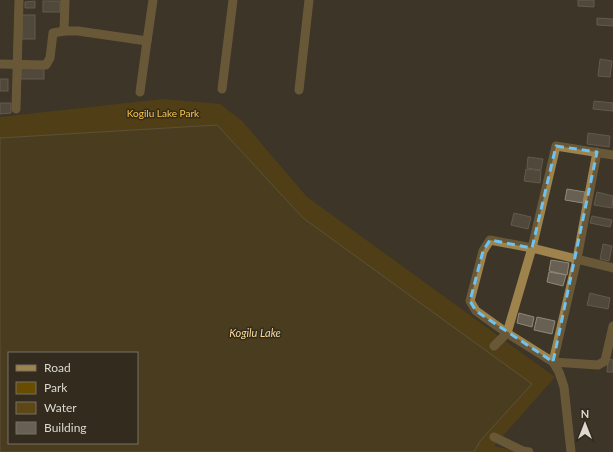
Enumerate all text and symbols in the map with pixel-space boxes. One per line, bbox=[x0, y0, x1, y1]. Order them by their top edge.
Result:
park label: Kogilu Lake Park bbox=[127, 107, 200, 119]
water label: Kogilu Lake bbox=[229, 326, 281, 339]
legend bbox=[8, 352, 138, 444]
text: Road bbox=[44, 360, 71, 375]
text: Park bbox=[44, 380, 68, 395]
text: Water bbox=[44, 400, 77, 415]
north arrow bbox=[565, 404, 605, 444]
text: N bbox=[581, 407, 589, 420]
text: Building bbox=[44, 420, 87, 435]

